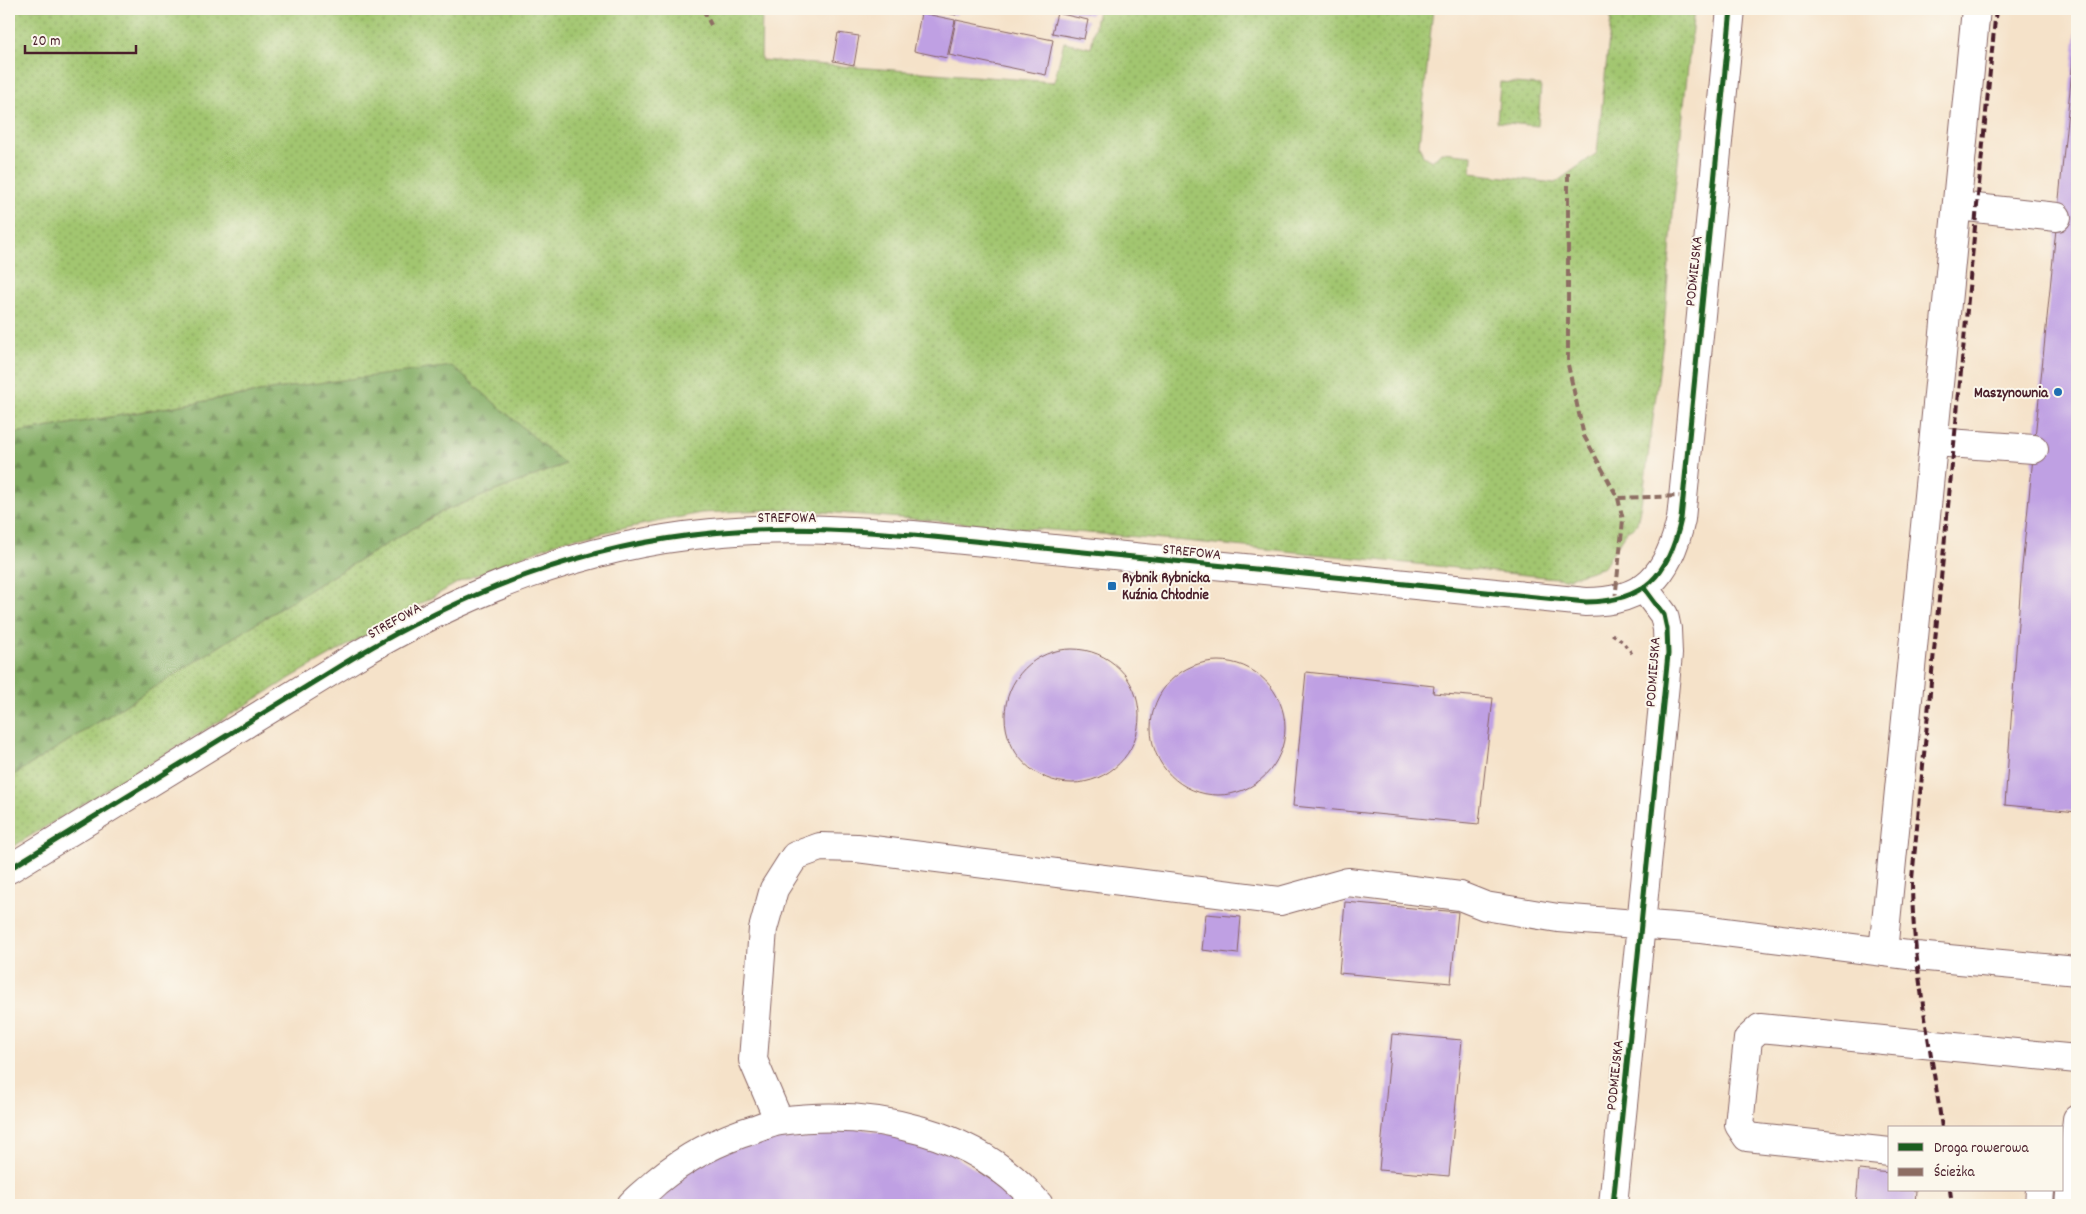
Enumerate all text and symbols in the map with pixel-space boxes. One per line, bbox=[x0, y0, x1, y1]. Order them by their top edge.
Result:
scale bar bbox=[25, 22, 136, 54]
text: 20 m bbox=[32, 31, 60, 53]
street label: PODMIEJSKA bbox=[1680, 235, 1710, 307]
place label: Maszynownia bbox=[1974, 383, 2049, 405]
marker: Maszynownia bbox=[2052, 386, 2064, 398]
street label: STREFOWA bbox=[758, 508, 816, 530]
street label: STREFOWA bbox=[1161, 539, 1222, 567]
place label: Rybnik Rybnicka Kuźnia Chłodnie bbox=[1122, 568, 1211, 607]
marker: Rybnik Rybnicka Kuźnia Chłodnie bbox=[1106, 580, 1118, 592]
street label: STREFOWA bbox=[364, 598, 426, 646]
street label: PODMIEJSKA bbox=[1641, 636, 1667, 708]
street label: PODMIEJSKA bbox=[1601, 1039, 1631, 1111]
legend bbox=[1888, 1126, 2064, 1192]
text: Droga rowerowa bbox=[1934, 1138, 2029, 1160]
text: Ścieżka bbox=[1934, 1162, 1975, 1184]

